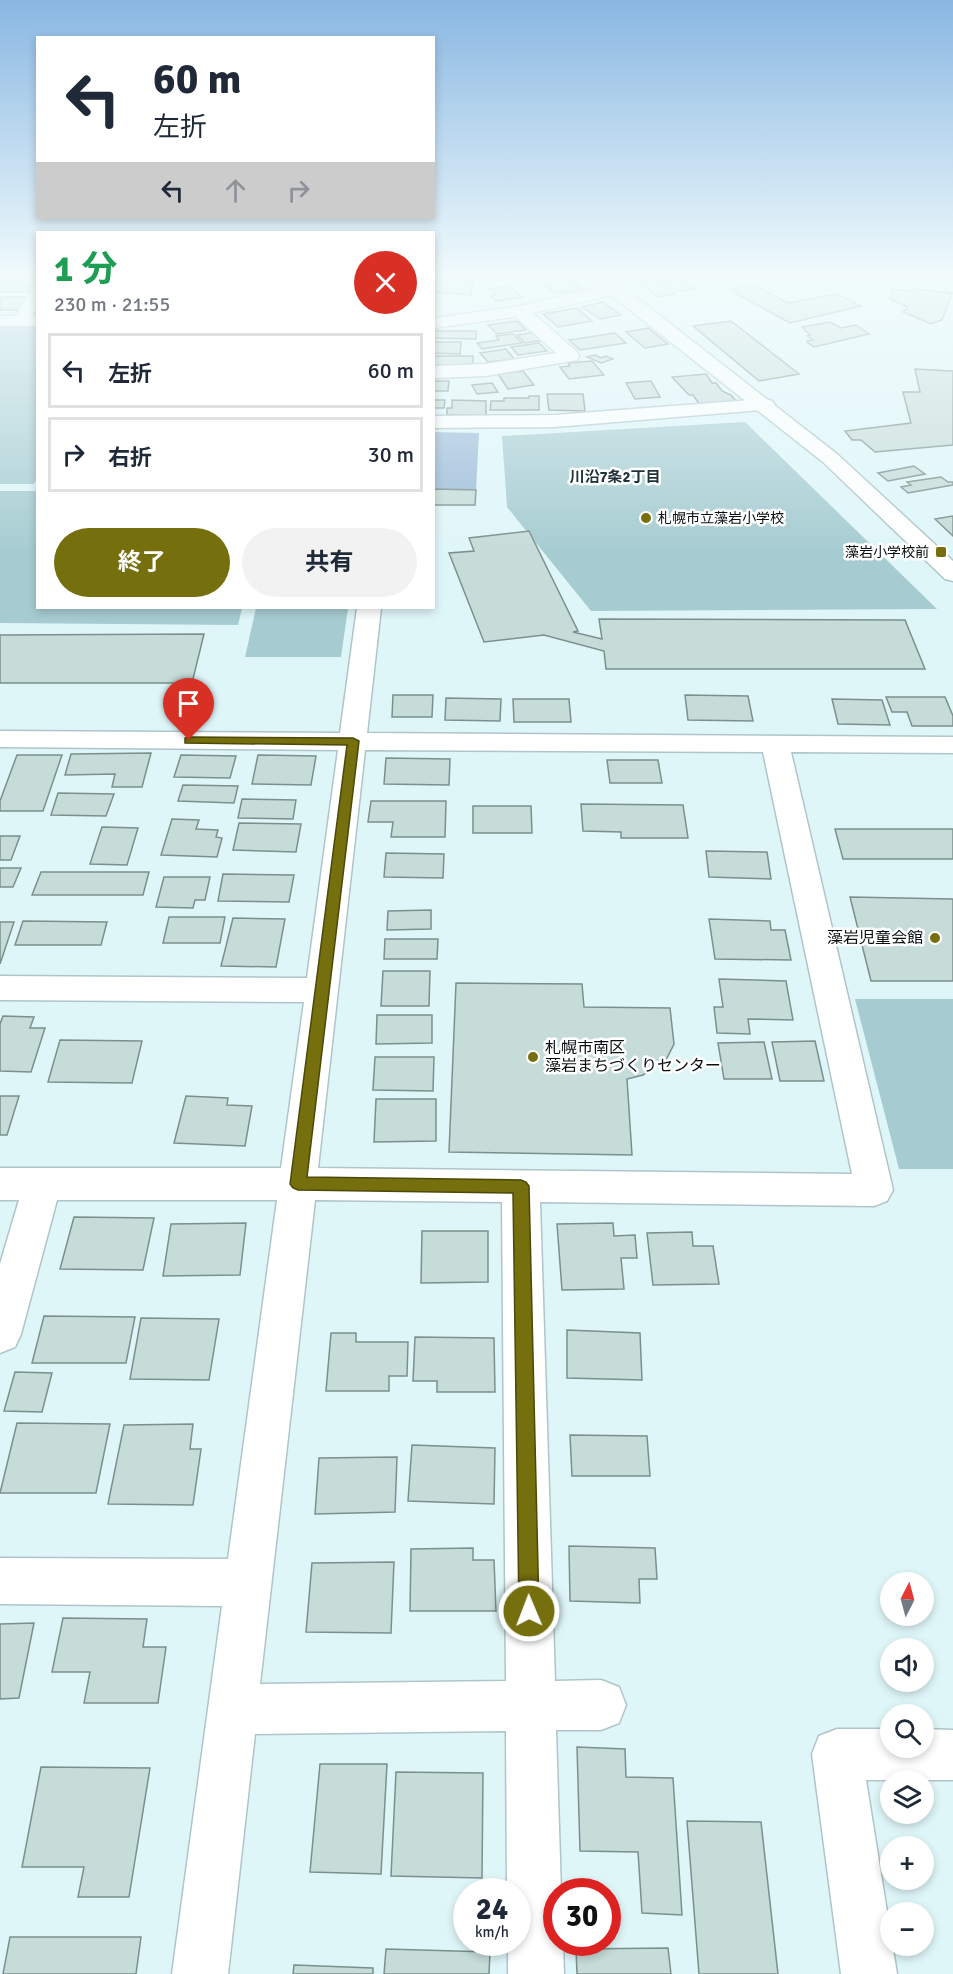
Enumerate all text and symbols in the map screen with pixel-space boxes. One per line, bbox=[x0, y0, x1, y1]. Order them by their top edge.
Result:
text: 60 m bbox=[153, 54, 242, 105]
icon: left bbox=[54, 60, 132, 138]
text: 左折 bbox=[153, 111, 207, 144]
icon: left bbox=[156, 174, 189, 207]
icon: ahead bbox=[219, 174, 252, 207]
icon: right bbox=[282, 174, 315, 207]
text: 1 分 bbox=[54, 247, 117, 292]
button: close bbox=[354, 251, 417, 314]
text: 230 m · 21:55 bbox=[54, 292, 170, 317]
icon: left bbox=[57, 354, 90, 387]
text: 60 m bbox=[368, 357, 414, 384]
text: 左折 bbox=[108, 360, 152, 387]
icon: right bbox=[57, 438, 90, 471]
text: 30 m bbox=[368, 441, 414, 468]
text: 右折 bbox=[108, 444, 152, 471]
district label: 川沿7条2丁目 bbox=[569, 468, 661, 486]
place label: 札幌市立藻岩小学校 bbox=[658, 510, 784, 527]
marker: 札幌市立藻岩小学校 bbox=[639, 511, 653, 525]
button: 終了 bbox=[54, 528, 230, 597]
button: 共有 bbox=[242, 528, 417, 597]
place label: 藻岩小学校前 bbox=[845, 544, 929, 561]
marker: 藻岩小学校前 bbox=[934, 545, 948, 559]
pin bbox=[163, 678, 214, 740]
icon: arrive bbox=[172, 687, 205, 720]
place label: 藻岩児童会館 bbox=[827, 928, 923, 948]
marker: 藻岩児童会館 bbox=[928, 931, 942, 945]
place label: 札幌市南区 藻岩まちづくりセンター bbox=[545, 1038, 721, 1076]
marker: 札幌市南区 藻岩まちづくりセンター bbox=[526, 1050, 540, 1064]
north arrow bbox=[880, 1572, 934, 1626]
map controls bbox=[880, 1572, 934, 1956]
position arrow bbox=[497, 1579, 561, 1643]
button: sound bbox=[880, 1638, 934, 1692]
button: search bbox=[880, 1704, 934, 1758]
button: layers bbox=[880, 1770, 934, 1824]
button: + bbox=[880, 1836, 934, 1890]
speed limit sign: 30 bbox=[543, 1878, 621, 1956]
text: 24 bbox=[476, 1891, 508, 1928]
button: − bbox=[880, 1902, 934, 1956]
text: km/h bbox=[475, 1923, 509, 1941]

